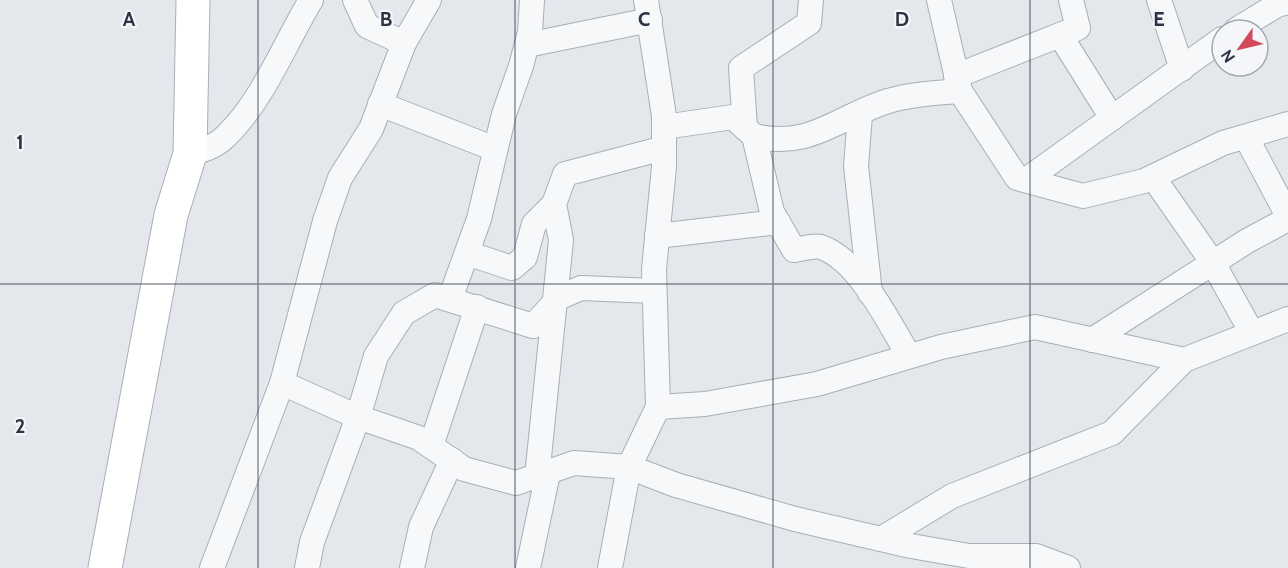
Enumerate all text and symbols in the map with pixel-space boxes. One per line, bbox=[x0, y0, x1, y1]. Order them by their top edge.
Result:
text: A bbox=[123, 7, 136, 31]
text: B bbox=[380, 7, 392, 31]
text: C bbox=[638, 7, 650, 31]
text: D bbox=[895, 7, 909, 31]
text: E bbox=[1153, 7, 1165, 31]
north arrow bbox=[1210, 18, 1270, 78]
text: N bbox=[1217, 46, 1239, 66]
text: 1 bbox=[16, 130, 24, 154]
text: 2 bbox=[15, 414, 25, 438]

